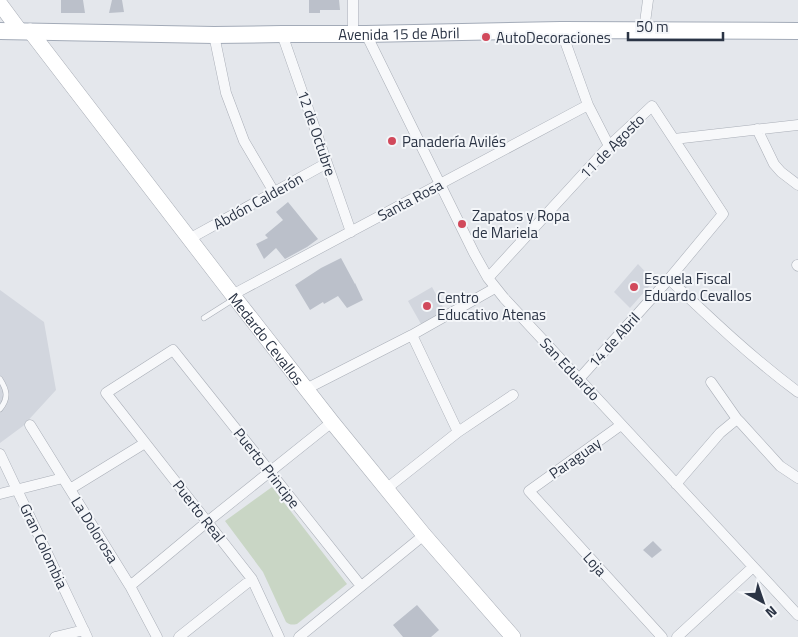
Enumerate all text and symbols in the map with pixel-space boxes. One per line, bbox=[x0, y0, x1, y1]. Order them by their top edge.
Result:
scale bar bbox=[628, 10, 723, 42]
text: 50 m bbox=[636, 15, 669, 38]
street label: Avenida 15 de Abril bbox=[338, 21, 460, 46]
place label: AutoDecoraciones bbox=[496, 26, 611, 49]
marker: AutoDecoraciones bbox=[480, 31, 492, 43]
street label: 12 de Octubre bbox=[292, 87, 342, 179]
street label: 11 de Agosto bbox=[574, 108, 650, 184]
place label: Panadería Avilés bbox=[402, 130, 506, 153]
marker: Panadería Avilés bbox=[386, 135, 398, 147]
street label: Abdón Calderón bbox=[209, 167, 307, 235]
street label: Santa Rosa bbox=[373, 173, 447, 227]
place label: Zapatos y Ropa de Mariela bbox=[472, 204, 570, 244]
marker: Zapatos y Ropa de Mariela bbox=[456, 218, 468, 230]
place label: Escuela Fiscal Eduardo Cevallos bbox=[644, 267, 752, 307]
marker: Escuela Fiscal Eduardo Cevallos bbox=[628, 281, 640, 293]
place label: Centro Educativo Atenas bbox=[437, 286, 546, 326]
street label: Medardo Cevallos bbox=[223, 287, 310, 390]
marker: Centro Educativo Atenas bbox=[421, 300, 433, 312]
street label: 14 de Abril bbox=[583, 307, 645, 373]
street label: San Eduardo bbox=[535, 332, 606, 406]
street label: Puerto Principe bbox=[228, 423, 306, 513]
street label: Paraguay bbox=[544, 432, 606, 484]
street label: Puerto Real bbox=[167, 475, 231, 547]
street label: La Dolorosa bbox=[66, 492, 125, 568]
street label: Gran Colombia bbox=[14, 500, 74, 593]
street label: Loja bbox=[578, 547, 613, 582]
north arrow bbox=[738, 577, 788, 627]
text: N bbox=[761, 601, 782, 624]

